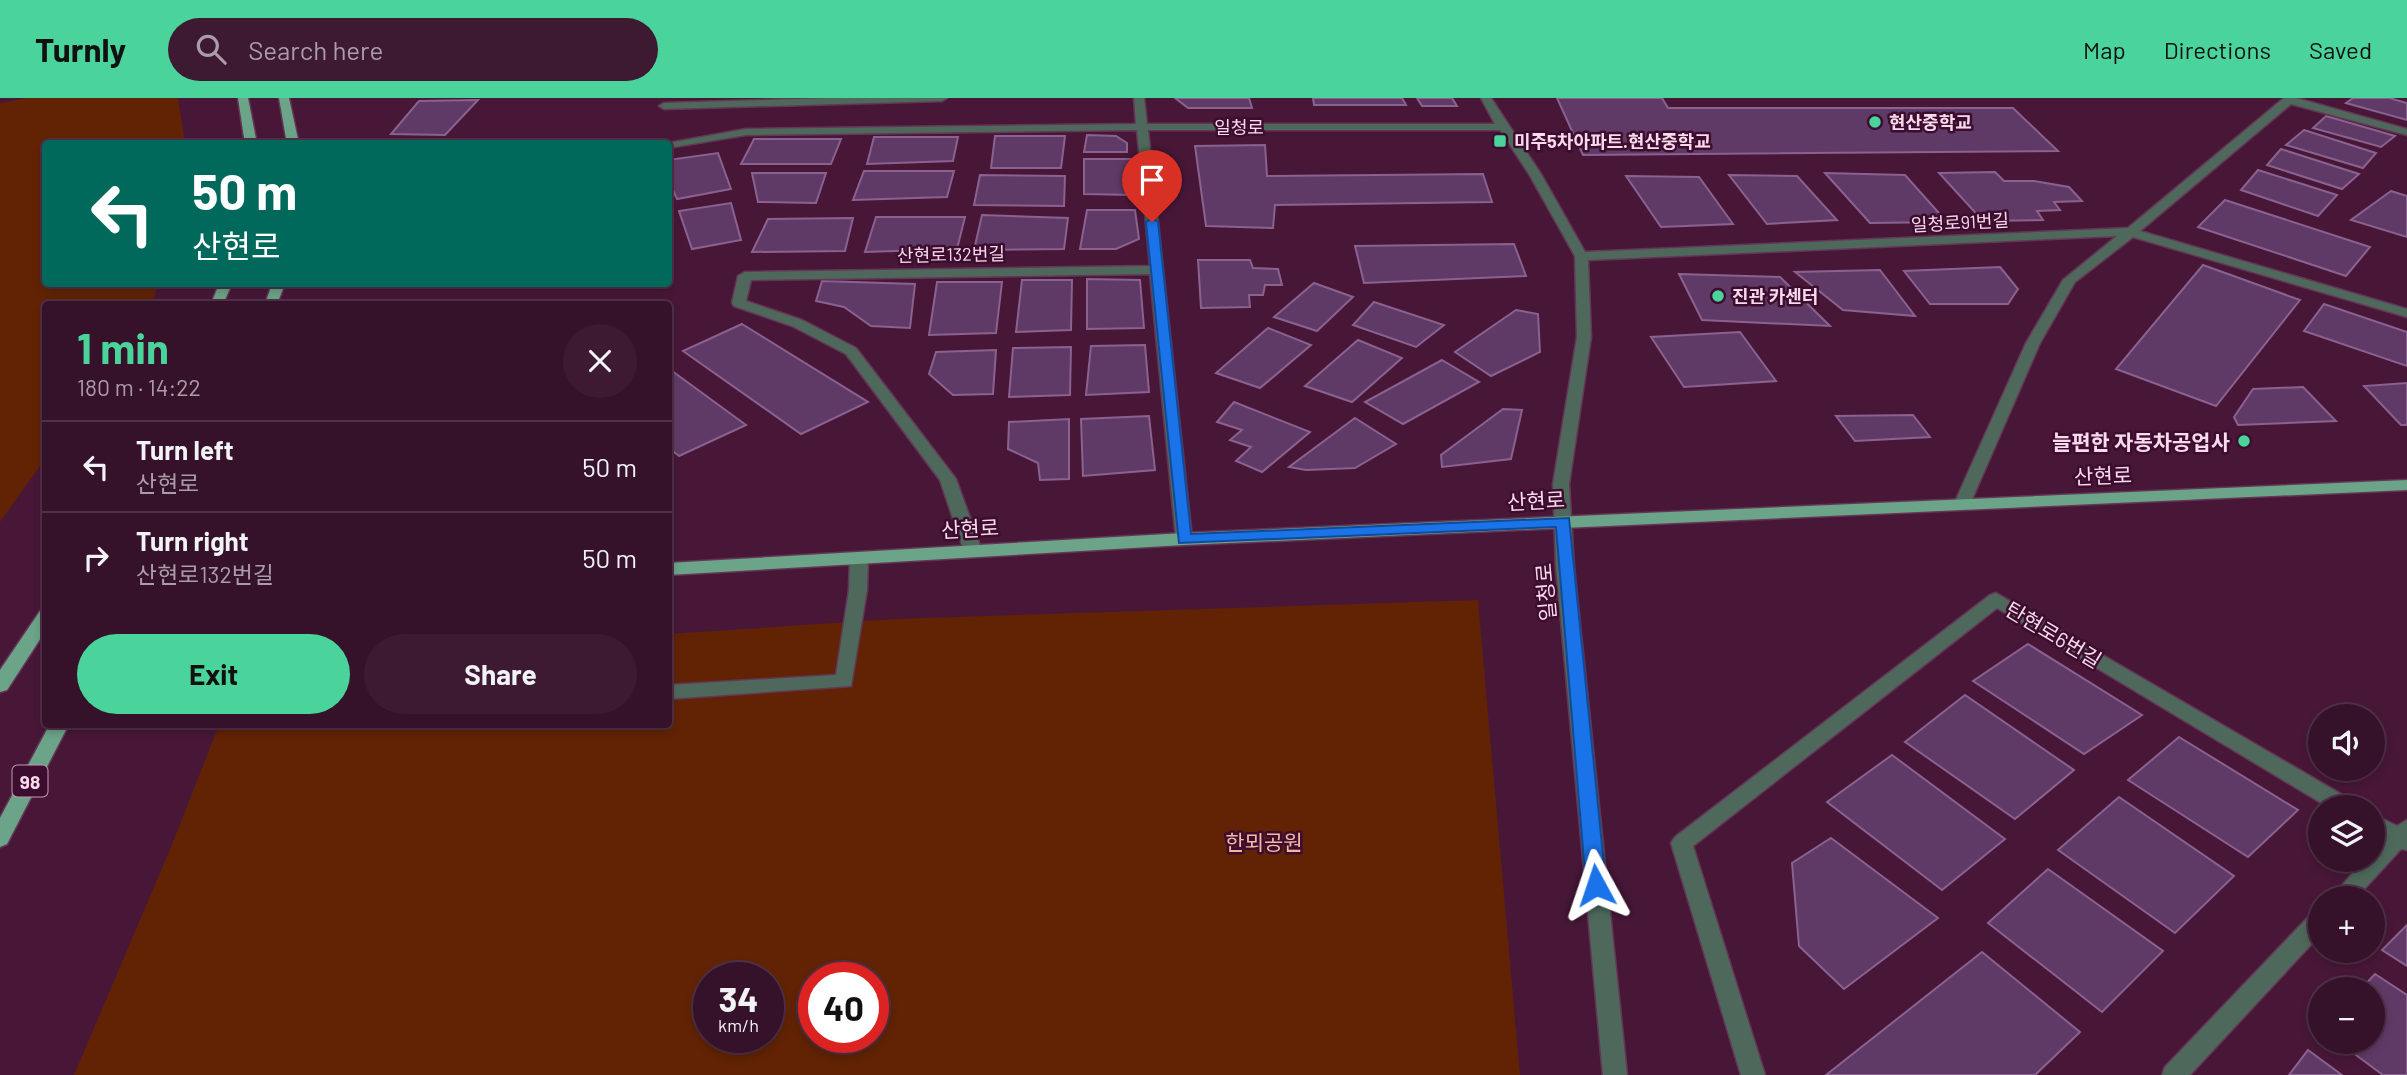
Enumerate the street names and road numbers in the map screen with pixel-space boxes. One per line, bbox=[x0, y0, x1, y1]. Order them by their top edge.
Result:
street label: 일청로 bbox=[1214, 116, 1264, 138]
street label: 일청로91번길 bbox=[1910, 208, 2010, 236]
street label: 산현로132번길 bbox=[897, 242, 1005, 266]
street label: 산현로 bbox=[2074, 461, 2132, 489]
street label: 산현로 bbox=[1506, 486, 1566, 514]
street label: 산현로 bbox=[940, 514, 1000, 542]
street label: 일청로 bbox=[1530, 562, 1560, 622]
street label: 탄현로6번길 bbox=[2002, 596, 2106, 672]
road number: 98 bbox=[12, 766, 48, 796]

